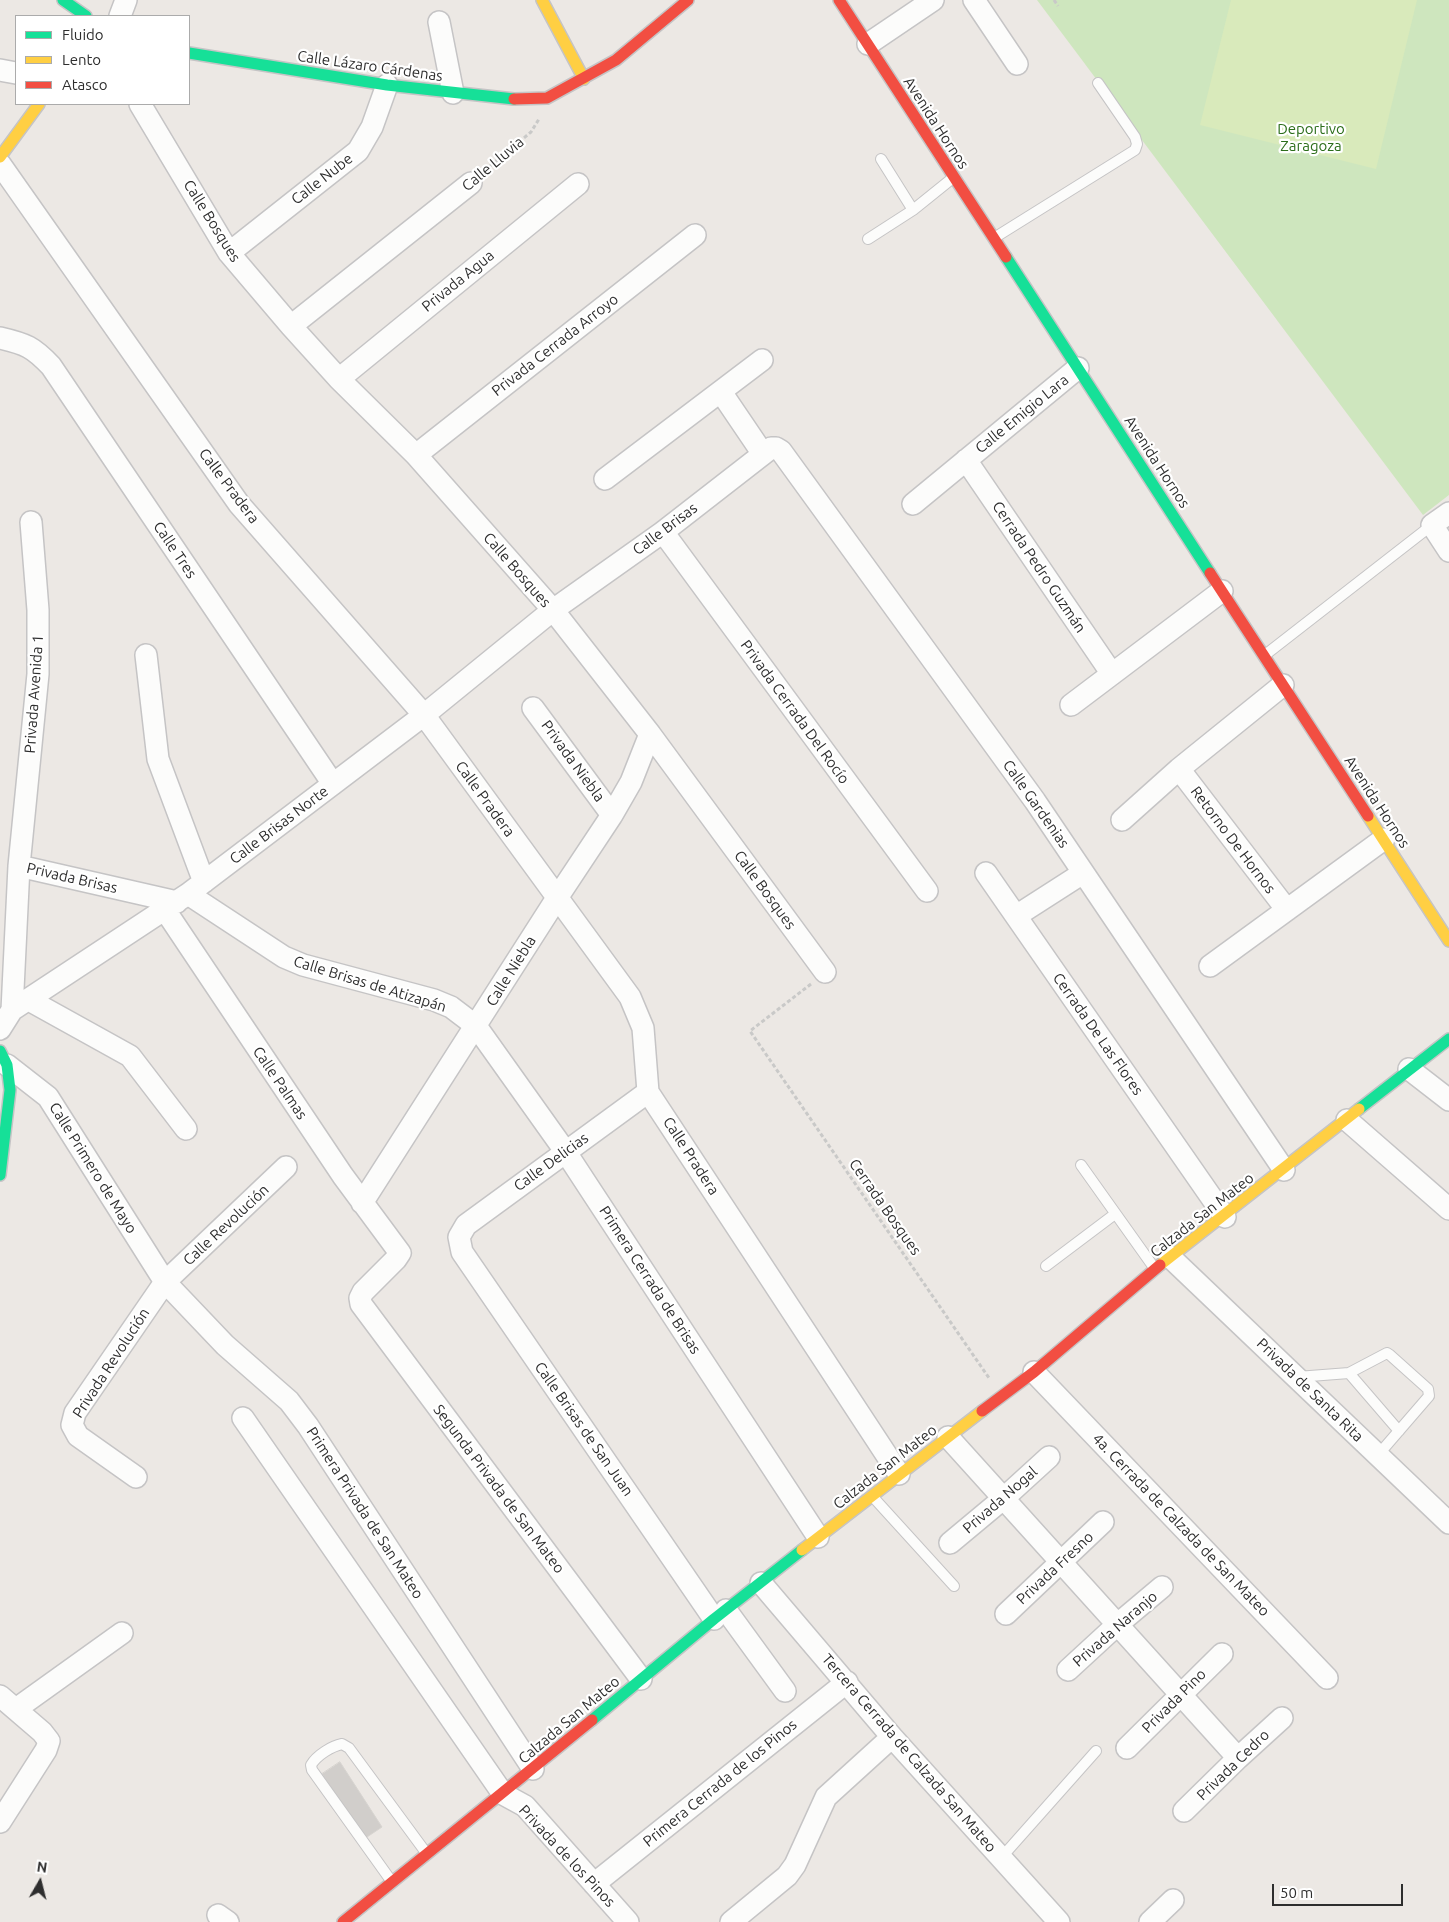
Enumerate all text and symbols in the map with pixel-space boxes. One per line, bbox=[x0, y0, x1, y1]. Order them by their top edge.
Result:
legend bbox=[15, 15, 190, 105]
text: Fluido bbox=[62, 26, 104, 43]
street label: Calle Lázaro Cárdenas bbox=[296, 47, 444, 85]
text: Lento bbox=[62, 51, 101, 68]
street label: Avenida Hornos bbox=[900, 74, 972, 172]
text: Atasco bbox=[62, 76, 108, 93]
park label: Deportivo Zaragoza bbox=[1277, 120, 1345, 155]
street label: Calle Lluvia bbox=[458, 133, 528, 195]
street label: Calle Nube bbox=[288, 149, 356, 209]
street label: Calle Bosques bbox=[180, 177, 244, 265]
street label: Privada Agua bbox=[418, 246, 498, 316]
street label: Privada Cerrada Arroyo bbox=[488, 290, 622, 400]
street label: Calle Emigio Lara bbox=[972, 371, 1072, 457]
street label: Avenida Hornos bbox=[1121, 413, 1193, 511]
street label: Calle Pradera bbox=[195, 445, 263, 527]
street label: Cerrada Pedro Guzmán bbox=[988, 498, 1090, 636]
street label: Calle Brisas bbox=[629, 499, 701, 559]
street label: Calle Tres bbox=[149, 518, 201, 582]
street label: Calle Bosques bbox=[480, 529, 554, 611]
street label: Privada Avenida 1 bbox=[21, 634, 47, 754]
street label: Privada Cerrada Del Rocío bbox=[737, 637, 853, 787]
street label: Privada Niebla bbox=[537, 717, 609, 805]
street label: Avenida Hornos bbox=[1341, 753, 1413, 851]
street label: Calle Gardenias bbox=[999, 757, 1073, 851]
street label: Calle Pradera bbox=[451, 758, 519, 840]
street label: Calle Brisas Norte bbox=[226, 782, 332, 868]
street label: Retorno De Hornos bbox=[1187, 783, 1279, 897]
street label: Calle Bosques bbox=[730, 847, 800, 933]
street label: Privada Brisas bbox=[25, 859, 119, 897]
street label: Calle Niebla bbox=[482, 932, 540, 1010]
street label: Calle Brisas de Atizapán bbox=[291, 952, 449, 1016]
street label: Cerrada De Las Flores bbox=[1049, 969, 1147, 1099]
street label: Calle Palmas bbox=[249, 1043, 311, 1123]
street label: Calle Primero de Mayo bbox=[45, 1099, 141, 1237]
street label: Calle Pradera bbox=[659, 1114, 723, 1198]
street label: Calle Delicias bbox=[510, 1129, 592, 1195]
street label: Cerrada Bosques bbox=[845, 1155, 925, 1259]
street label: Calzada San Mateo bbox=[1147, 1169, 1257, 1261]
street label: Calle Revolución bbox=[179, 1181, 273, 1269]
street label: Primera Cerrada de Brisas bbox=[595, 1203, 705, 1357]
street label: Privada Revolución bbox=[69, 1305, 153, 1421]
street label: Privada de Santa Rita bbox=[1253, 1334, 1367, 1446]
street label: Calle Brisas de San Juan bbox=[531, 1358, 637, 1500]
street label: Segunda Privada de San Mateo bbox=[430, 1401, 568, 1577]
street label: Calzada San Mateo bbox=[830, 1421, 940, 1513]
street label: Primera Privada de San Mateo bbox=[303, 1424, 427, 1602]
street label: 4a. Cerrada de Calzada de San Mateo bbox=[1089, 1430, 1273, 1620]
street label: Privada Nogal bbox=[959, 1463, 1041, 1537]
street label: Privada Fresno bbox=[1013, 1528, 1097, 1608]
street label: Privada Naranjo bbox=[1069, 1587, 1161, 1671]
street label: Tercera Cerrada de Calzada San Mateo bbox=[818, 1650, 1000, 1856]
street label: Privada Pino bbox=[1138, 1665, 1210, 1737]
street label: Calzada San Mateo bbox=[515, 1672, 623, 1768]
street label: Primera Cerrada de los Pinos bbox=[640, 1715, 800, 1851]
street label: Privada Cedro bbox=[1193, 1726, 1273, 1804]
street label: Privada de los Pinos bbox=[515, 1801, 619, 1911]
north arrow bbox=[15, 1857, 65, 1907]
text: N bbox=[36, 1858, 48, 1876]
scale bar bbox=[1274, 1874, 1405, 1906]
text: 50 m bbox=[1280, 1884, 1313, 1901]

